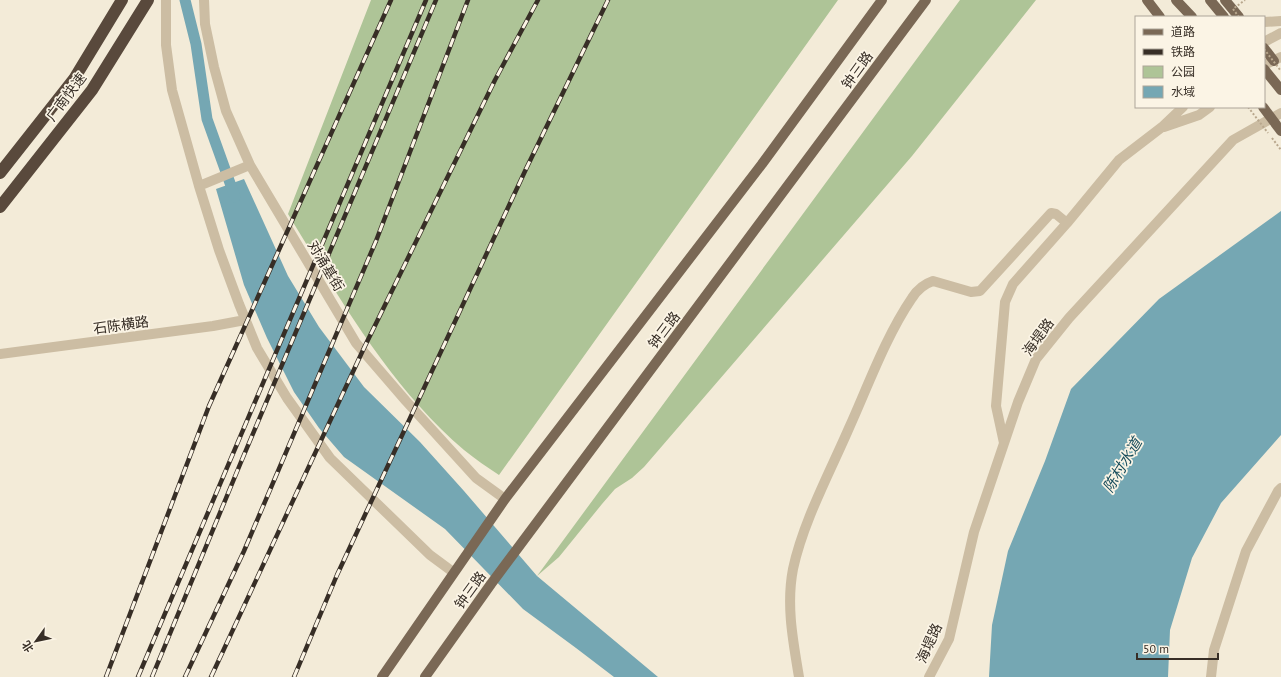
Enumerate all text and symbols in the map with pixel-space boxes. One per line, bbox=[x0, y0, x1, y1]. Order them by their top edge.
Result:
legend bbox=[1135, 16, 1265, 108]
text: 道路 bbox=[1171, 24, 1195, 39]
text: 铁路 bbox=[1171, 44, 1195, 59]
street label: 钟三路 bbox=[837, 48, 877, 92]
text: 公园 bbox=[1171, 64, 1195, 79]
street label: 广南快速 bbox=[42, 69, 90, 125]
text: 水域 bbox=[1171, 84, 1195, 99]
street label: 对涌基街 bbox=[304, 237, 348, 295]
street label: 钟三路 bbox=[644, 308, 684, 352]
street label: 石陈横路 bbox=[92, 312, 150, 338]
street label: 海堤路 bbox=[1018, 315, 1058, 359]
water label: 陈村水道 bbox=[1098, 433, 1147, 496]
street label: 钟三路 bbox=[450, 568, 490, 612]
street label: 海堤路 bbox=[912, 620, 946, 666]
north arrow bbox=[16, 621, 56, 661]
scale bar bbox=[1137, 635, 1218, 661]
text: 北 bbox=[19, 638, 36, 655]
text: 50 m bbox=[1143, 641, 1169, 656]

